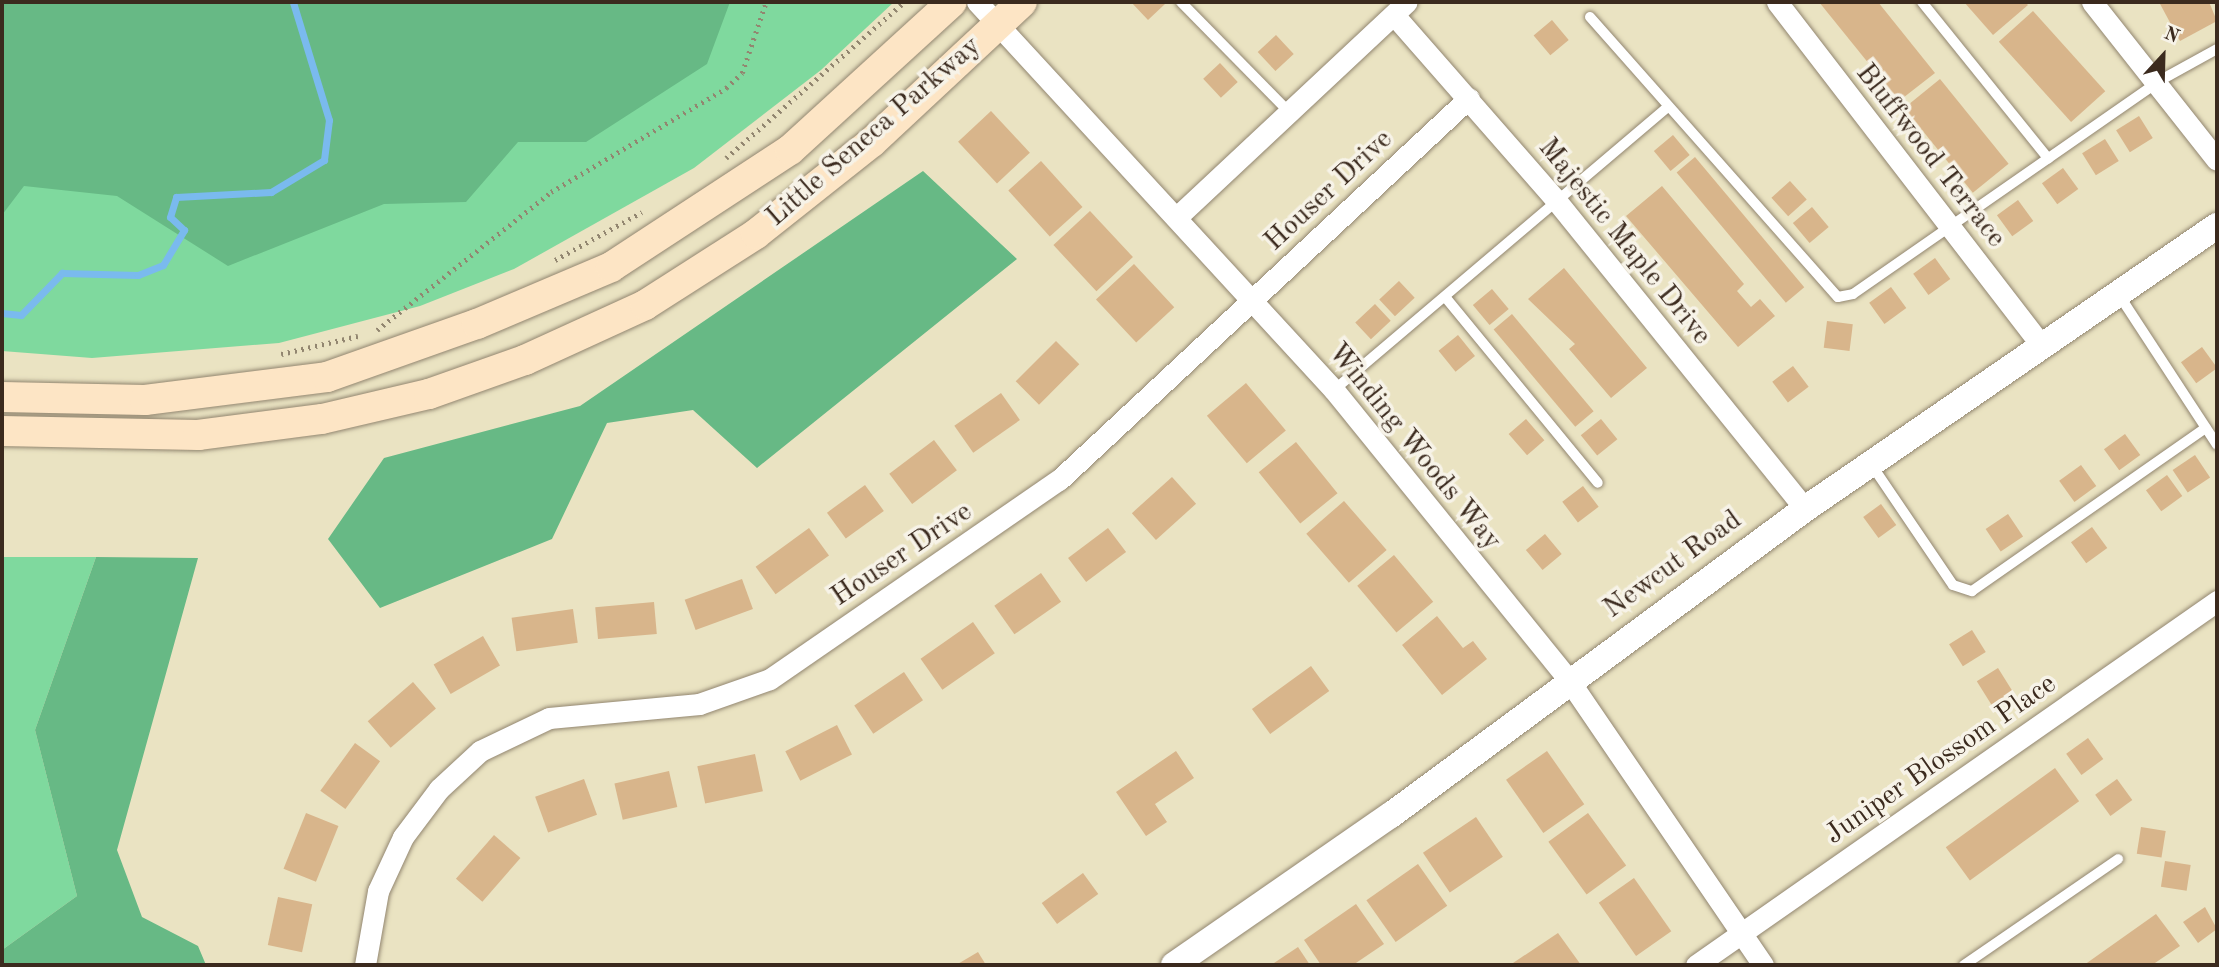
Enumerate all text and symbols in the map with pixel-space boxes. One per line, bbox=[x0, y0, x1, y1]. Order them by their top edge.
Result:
north arrow bbox=[2128, 21, 2198, 91]
text: N bbox=[2161, 25, 2181, 48]
street label: Little Seneca Parkway bbox=[760, 30, 988, 234]
street label: Bluffwood Terrace bbox=[1848, 57, 2012, 255]
street label: Houser Drive bbox=[1258, 123, 1400, 259]
street label: Majestic Maple Drive bbox=[1530, 132, 1718, 352]
street label: Winding Woods Way bbox=[1320, 337, 1508, 557]
street label: Houser Drive bbox=[825, 496, 979, 614]
street label: Newcut Road bbox=[1598, 504, 1748, 626]
street label: Juniper Blossom Place bbox=[1819, 668, 2063, 852]

